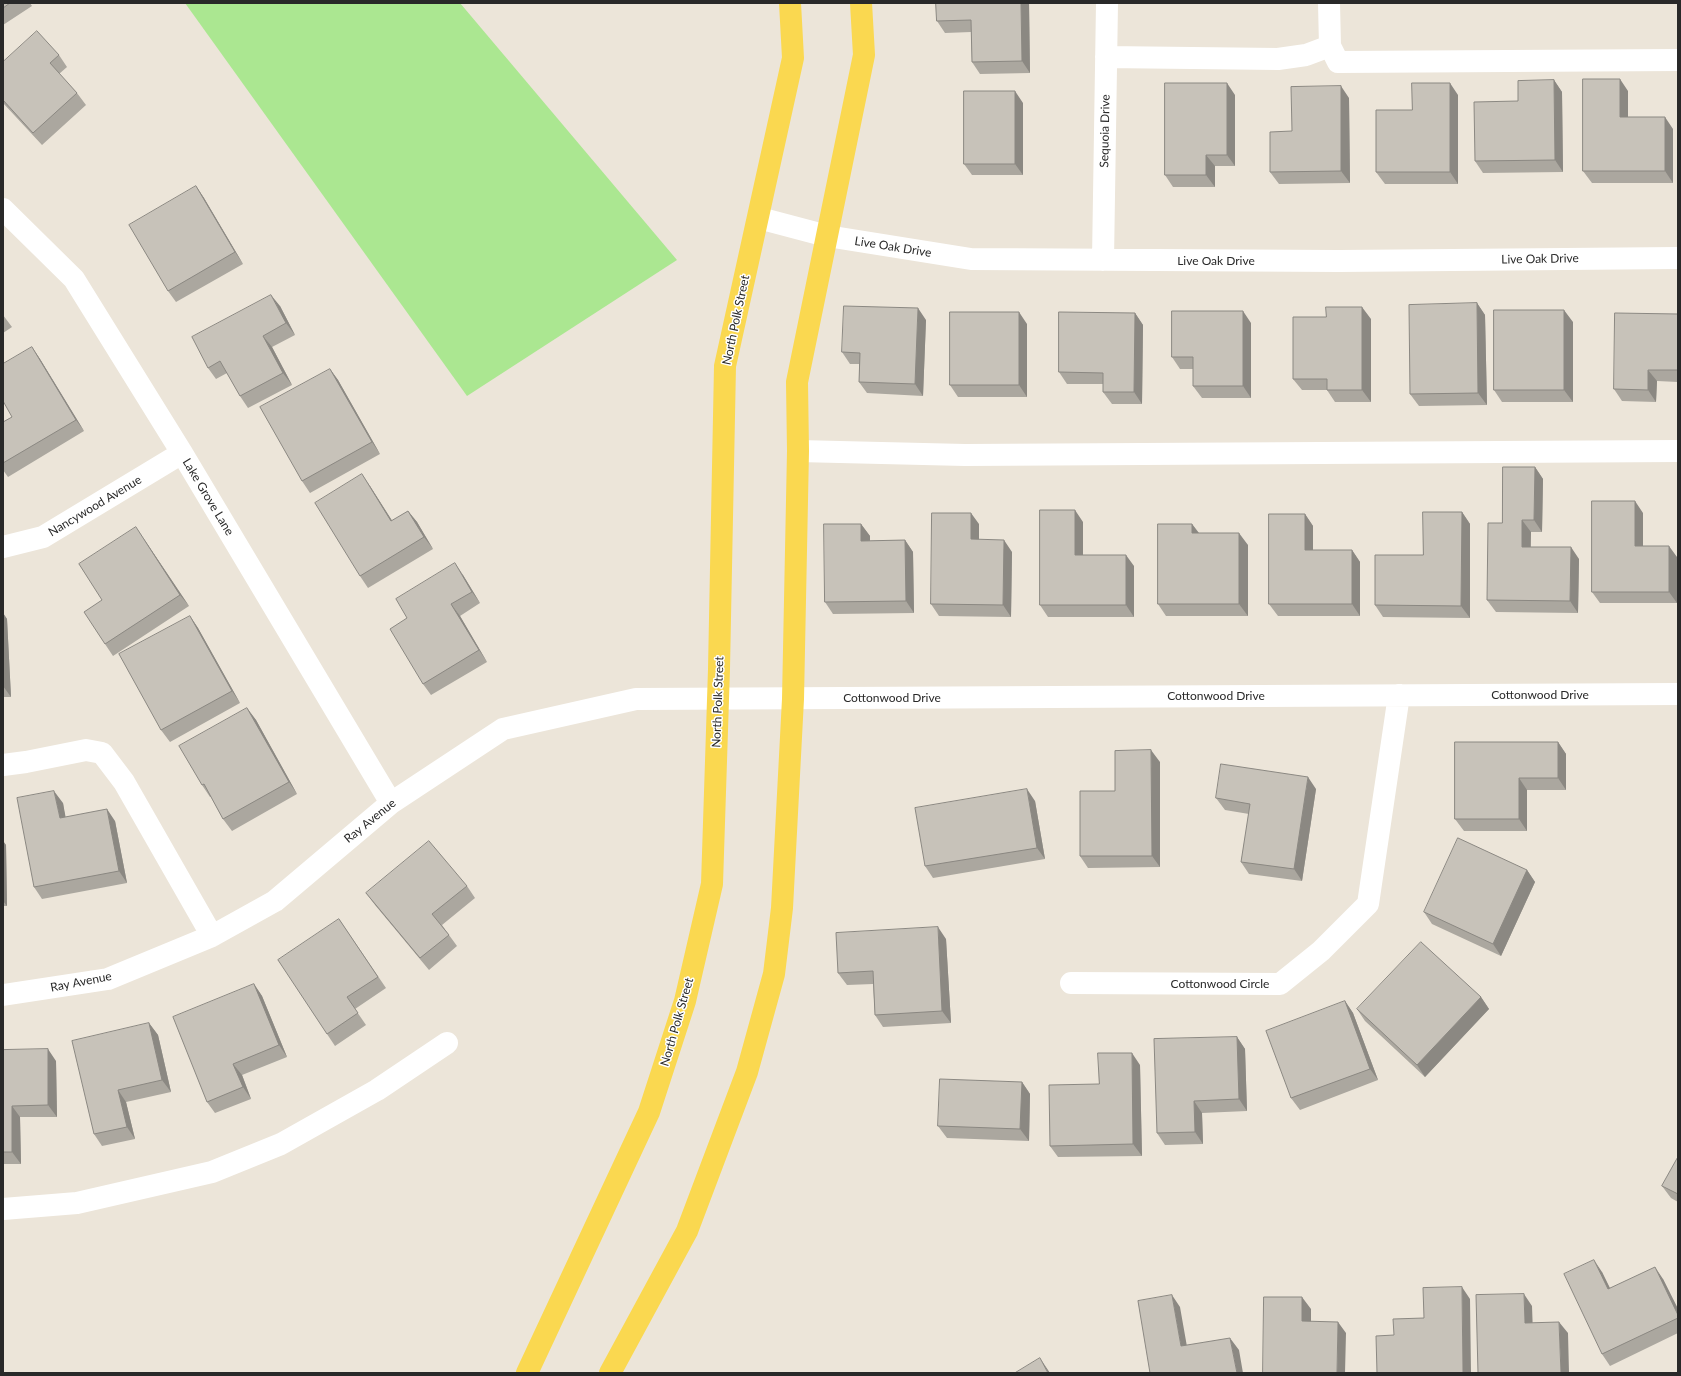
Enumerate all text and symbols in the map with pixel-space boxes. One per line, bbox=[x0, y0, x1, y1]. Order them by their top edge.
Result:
street label: Sequoia Drive bbox=[1097, 94, 1113, 168]
street label: Live Oak Drive bbox=[854, 234, 932, 260]
street label: Live Oak Drive bbox=[1501, 251, 1579, 267]
street label: Live Oak Drive bbox=[1177, 254, 1255, 268]
street label: North Polk Street bbox=[719, 274, 753, 366]
street label: Lake Grove Lane bbox=[179, 456, 237, 538]
street label: Nancywood Avenue bbox=[46, 473, 144, 539]
street label: North Polk Street bbox=[709, 656, 727, 748]
street label: Cottonwood Drive bbox=[1491, 688, 1589, 702]
street label: Cottonwood Drive bbox=[1167, 689, 1265, 703]
street label: Cottonwood Drive bbox=[843, 691, 941, 705]
street label: Ray Avenue bbox=[341, 796, 399, 846]
street label: Ray Avenue bbox=[49, 969, 113, 995]
street label: North Polk Street bbox=[657, 976, 697, 1068]
street label: Cottonwood Circle bbox=[1171, 977, 1269, 991]

